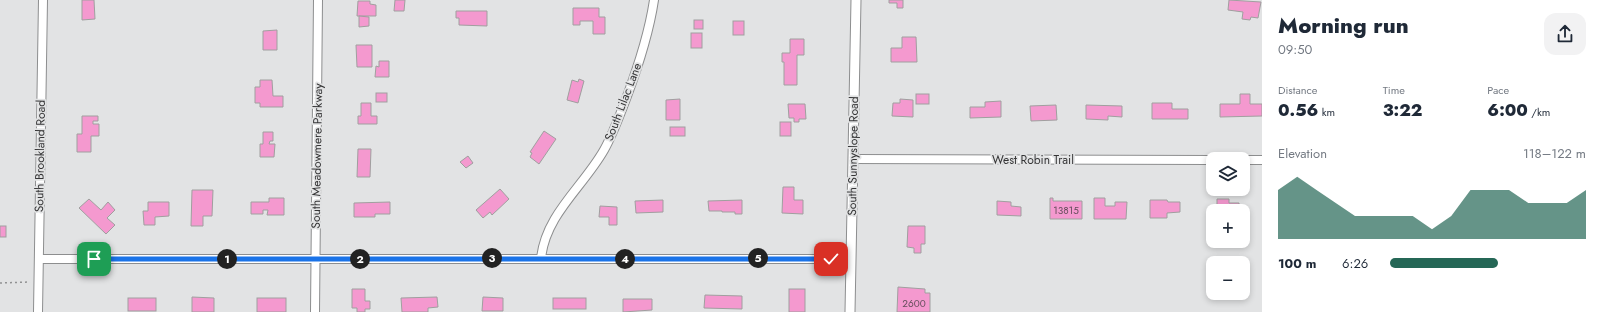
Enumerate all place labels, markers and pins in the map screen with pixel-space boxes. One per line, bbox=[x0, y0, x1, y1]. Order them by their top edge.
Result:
pin bbox=[77, 242, 111, 276]
pin bbox=[814, 242, 848, 276]
pin: 3 bbox=[482, 248, 502, 268]
pin: 5 bbox=[748, 248, 768, 268]
pin: 1 bbox=[217, 249, 237, 269]
pin: 2 bbox=[350, 249, 370, 269]
pin: 4 bbox=[615, 249, 635, 269]

